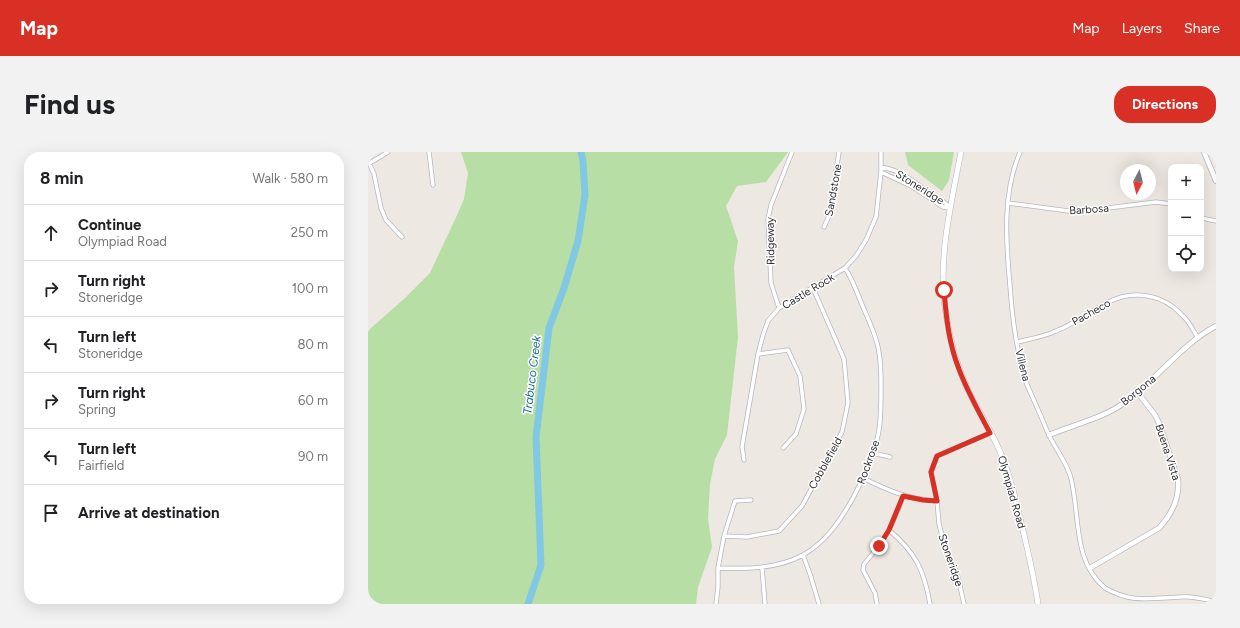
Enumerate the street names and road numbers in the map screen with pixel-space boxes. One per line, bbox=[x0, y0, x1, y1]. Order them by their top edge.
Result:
street label: Sandstone bbox=[823, 163, 844, 217]
street label: Stoneridge bbox=[893, 167, 946, 207]
street label: Barbosa bbox=[1069, 202, 1109, 217]
street label: Ridgeway bbox=[764, 217, 777, 265]
street label: Castle Rock bbox=[780, 270, 837, 312]
street label: Pacheco bbox=[1070, 296, 1113, 328]
street label: Villena bbox=[1012, 348, 1033, 383]
street label: Borgona bbox=[1118, 372, 1158, 408]
street label: Buena Vista bbox=[1152, 422, 1183, 482]
street label: Cobblefield bbox=[806, 435, 845, 491]
street label: Rockrose bbox=[855, 438, 882, 486]
street label: Olympiad Road bbox=[995, 454, 1028, 530]
street label: Stoneridge bbox=[935, 532, 966, 588]

